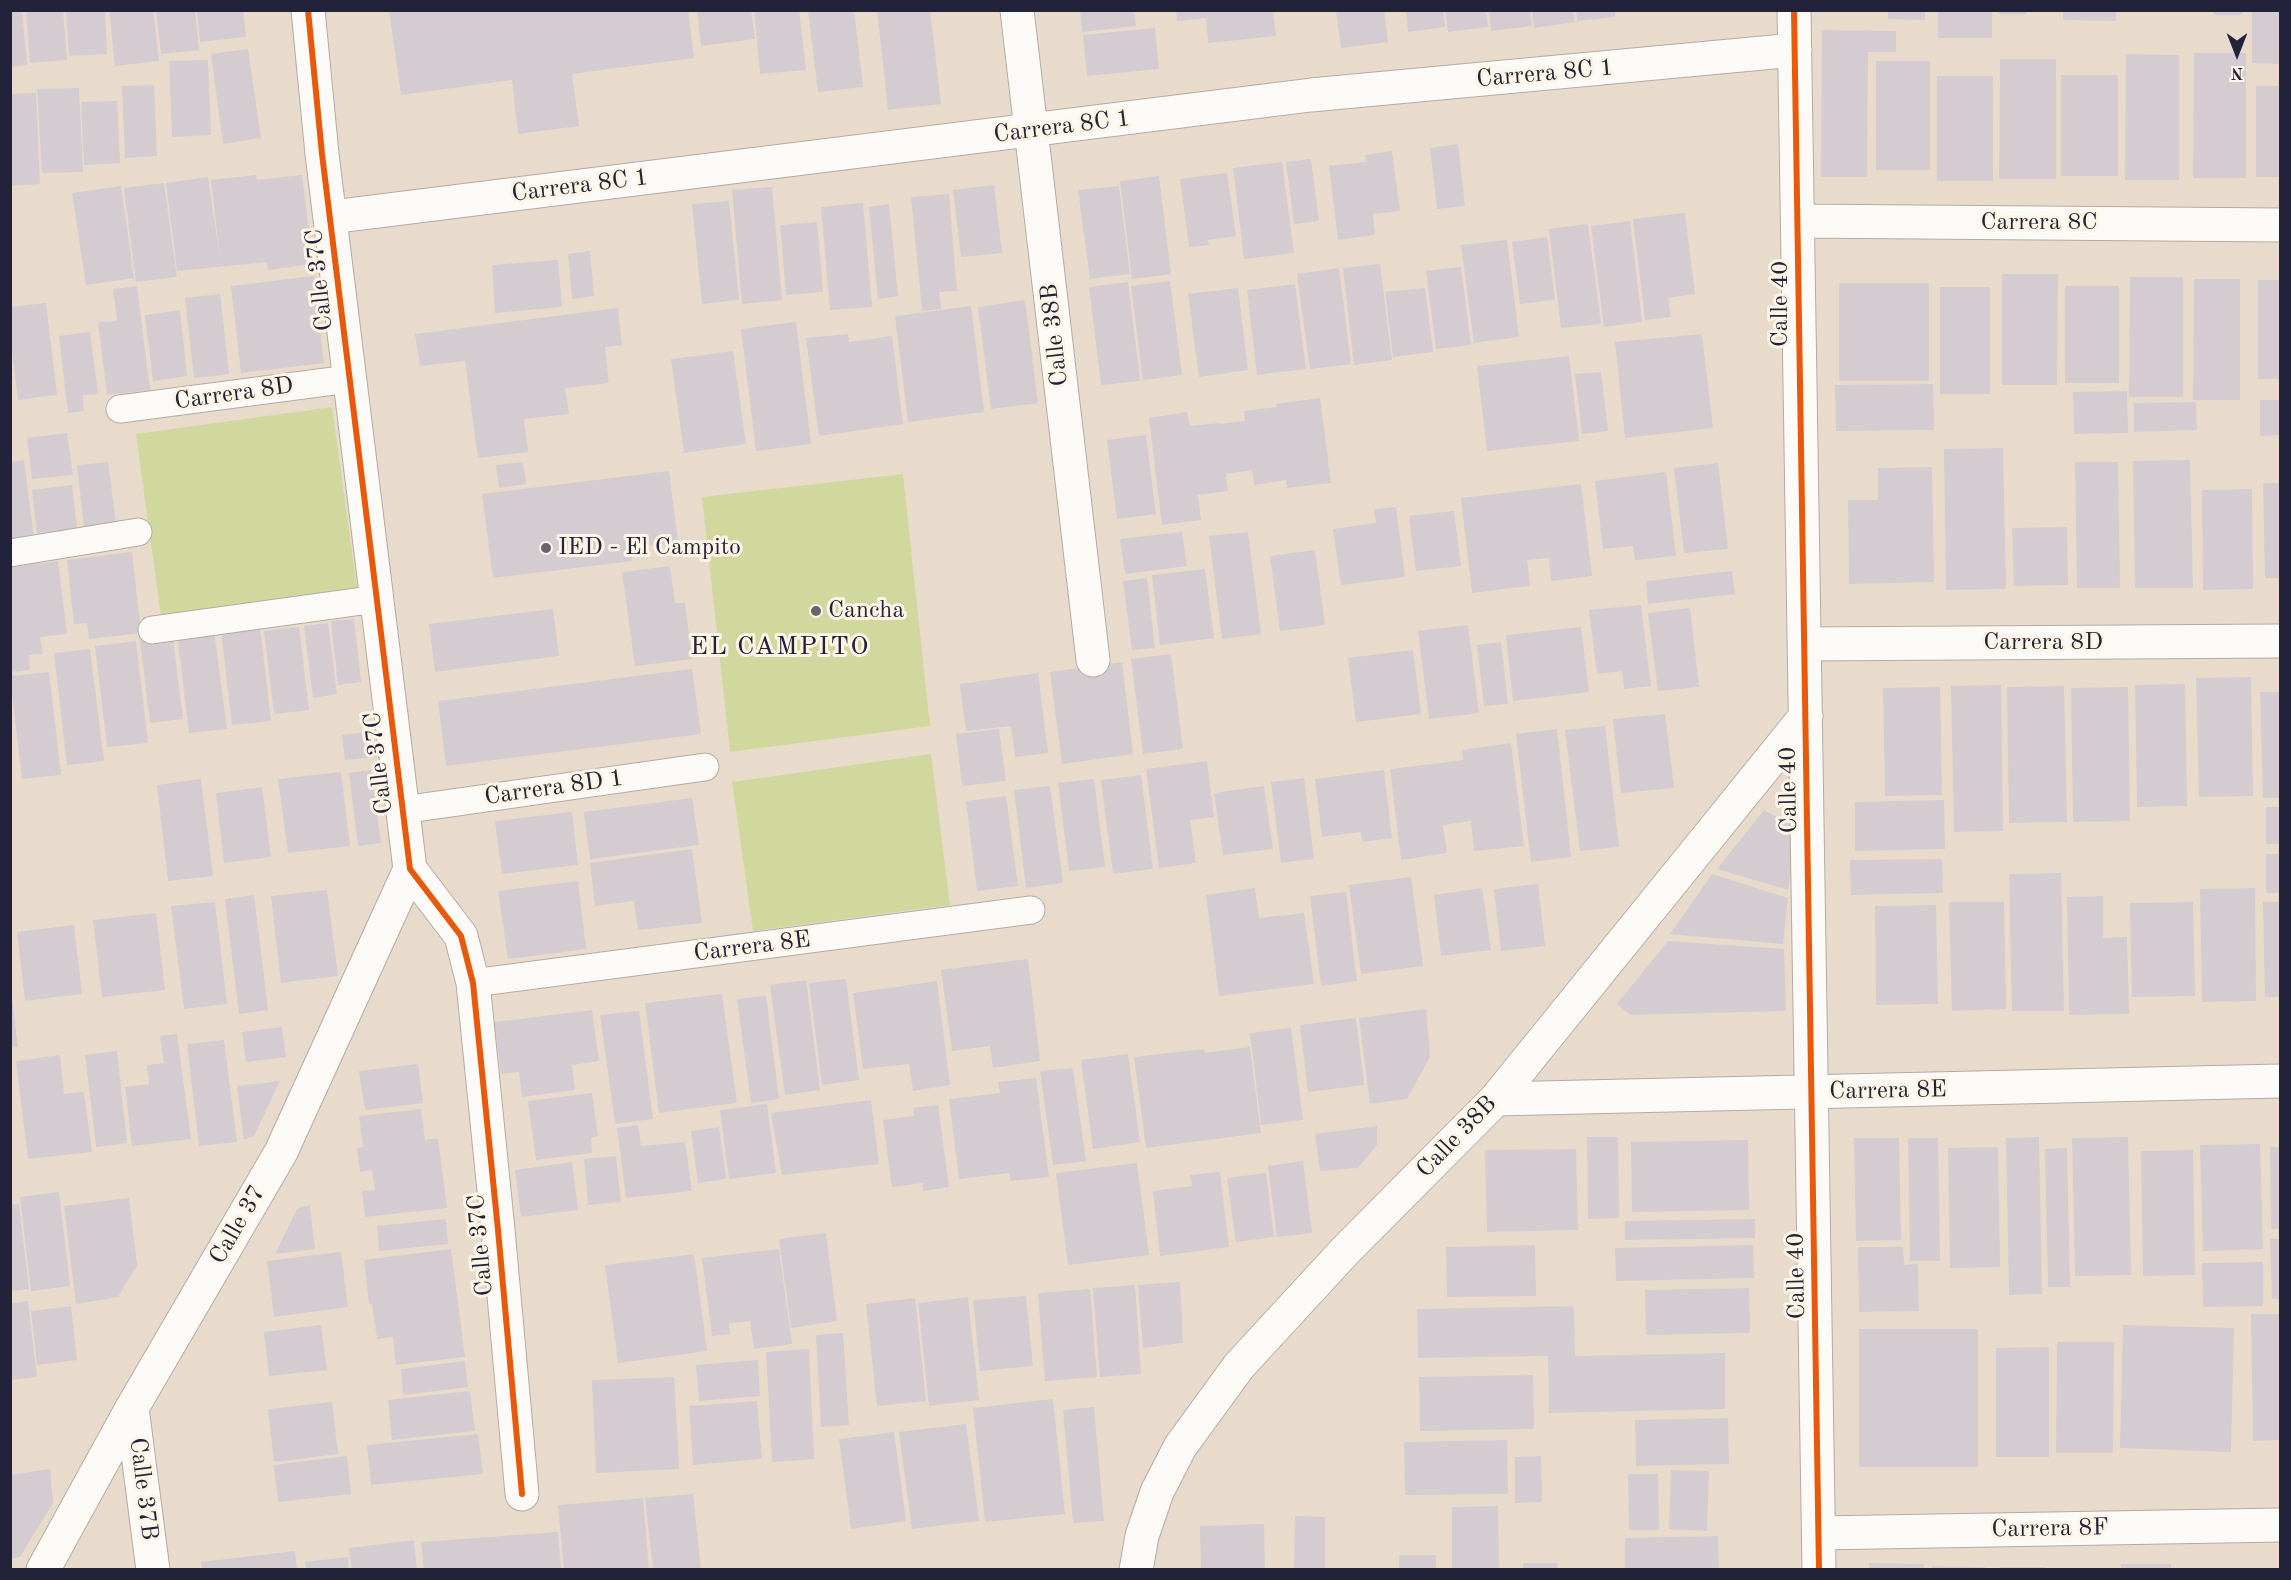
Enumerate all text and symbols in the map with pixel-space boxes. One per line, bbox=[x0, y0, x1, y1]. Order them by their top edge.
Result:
north arrow bbox=[2207, 24, 2267, 84]
street label: Carrera 8C 1 bbox=[1475, 54, 1615, 94]
text: N bbox=[2231, 64, 2243, 80]
street label: Carrera 8C 1 bbox=[992, 104, 1132, 150]
street label: Carrera 8C 1 bbox=[510, 163, 650, 209]
street label: Carrera 8C bbox=[1980, 209, 2098, 237]
street label: Calle 37C bbox=[300, 227, 340, 333]
street label: Calle 40 bbox=[1767, 261, 1795, 347]
street label: Calle 38B bbox=[1035, 282, 1075, 388]
street label: Carrera 8D bbox=[173, 371, 295, 417]
place label: IED - El Campito bbox=[558, 534, 741, 562]
marker: IED - El Campito bbox=[539, 541, 553, 555]
place label: Cancha bbox=[828, 597, 904, 625]
marker: Cancha bbox=[809, 604, 823, 618]
street label: Carrera 8D bbox=[1983, 629, 2103, 657]
district label: EL CAMPITO bbox=[690, 631, 870, 663]
street label: Calle 37C bbox=[358, 710, 400, 816]
street label: Calle 40 bbox=[1774, 747, 1804, 833]
street label: Carrera 8D 1 bbox=[483, 764, 625, 812]
street label: Carrera 8E bbox=[692, 926, 812, 968]
street label: Carrera 8E bbox=[1829, 1076, 1947, 1106]
street label: Calle 38B bbox=[1411, 1090, 1503, 1184]
street label: Calle 37 bbox=[204, 1180, 272, 1270]
street label: Calle 37C bbox=[462, 1193, 500, 1297]
street label: Calle 40 bbox=[1782, 1233, 1812, 1319]
street label: Calle 37B bbox=[122, 1436, 164, 1542]
street label: Carrera 8F bbox=[1991, 1514, 2109, 1544]

